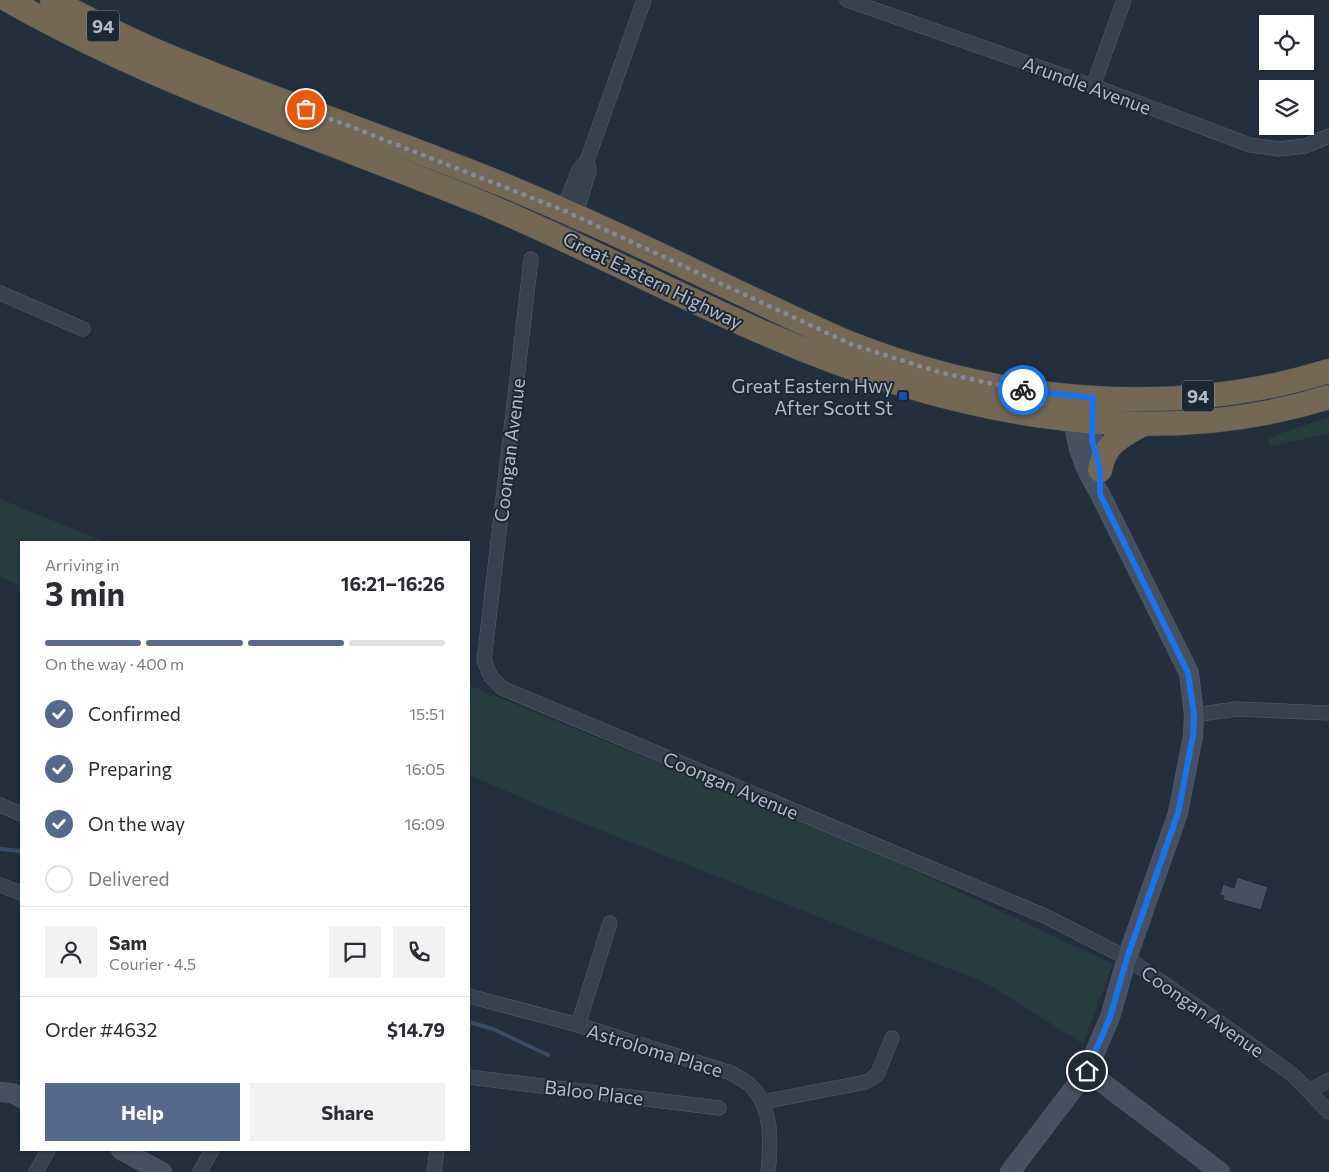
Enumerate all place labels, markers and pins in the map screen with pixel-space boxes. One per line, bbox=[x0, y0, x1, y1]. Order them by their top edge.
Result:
pin bbox=[285, 88, 327, 130]
place label: Great Eastern Hwy After Scott St bbox=[732, 374, 893, 419]
marker: Great Eastern Hwy After Scott St bbox=[897, 390, 909, 402]
pin bbox=[1066, 1050, 1108, 1092]

